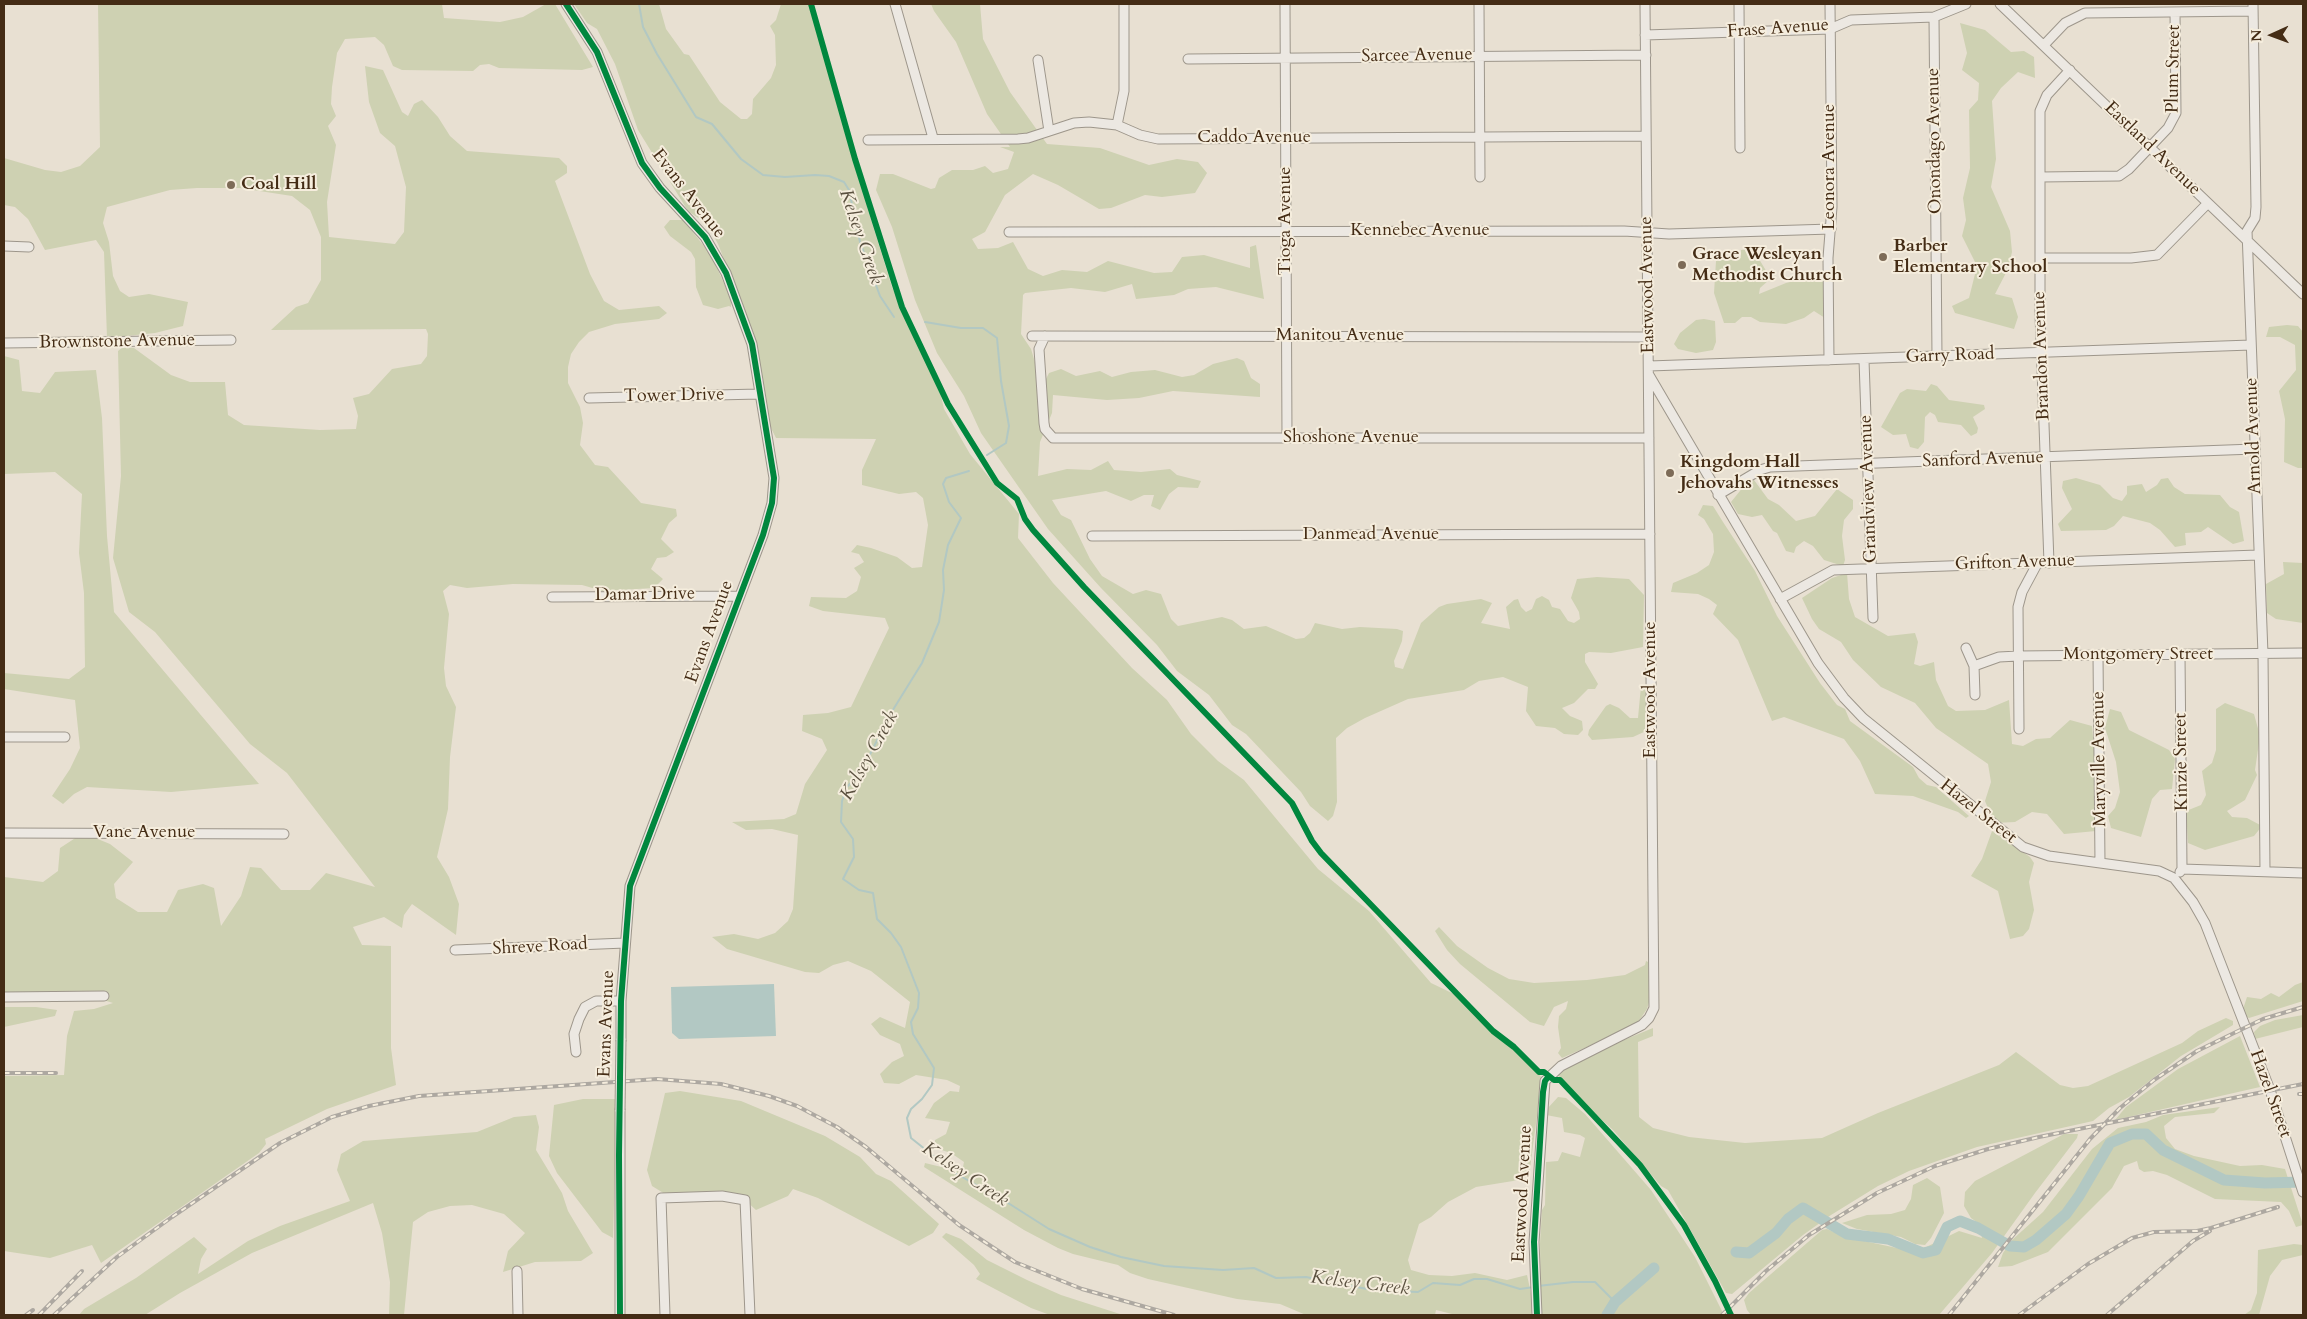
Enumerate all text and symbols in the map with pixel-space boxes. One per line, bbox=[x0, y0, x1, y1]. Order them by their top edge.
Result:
north arrow bbox=[2247, 10, 2297, 60]
street label: Frase Avenue bbox=[1726, 15, 1830, 43]
street label: Plum Street bbox=[2162, 25, 2186, 113]
text: N bbox=[2247, 29, 2266, 42]
street label: Sarcee Avenue bbox=[1361, 44, 1473, 68]
street label: Onondago Avenue bbox=[1923, 68, 1947, 214]
street label: Eastland Avenue bbox=[2099, 97, 2205, 201]
street label: Leonora Avenue bbox=[1819, 104, 1841, 230]
street label: Caddo Avenue bbox=[1197, 127, 1311, 149]
street label: Evans Avenue bbox=[646, 145, 730, 243]
street label: Tioga Avenue bbox=[1275, 166, 1297, 276]
place label: Coal Hill bbox=[241, 174, 317, 196]
marker: Coal Hill bbox=[225, 179, 237, 191]
water label: Kelsey Creek bbox=[833, 186, 887, 288]
street label: Eastwood Avenue bbox=[1636, 216, 1660, 354]
street label: Kennebec Avenue bbox=[1350, 220, 1490, 242]
place label: Barber Elementary School bbox=[1893, 236, 2047, 278]
place label: Grace Wesleyan Methodist Church bbox=[1692, 244, 1842, 286]
marker: Barber Elementary School bbox=[1877, 251, 1889, 263]
marker: Grace Wesleyan Methodist Church bbox=[1676, 259, 1688, 271]
street label: Brandon Avenue bbox=[2029, 291, 2055, 421]
street label: Manitou Avenue bbox=[1276, 325, 1404, 347]
street label: Brownstone Avenue bbox=[39, 330, 195, 354]
street label: Garry Road bbox=[1905, 344, 1995, 368]
street label: Arnold Avenue bbox=[2241, 377, 2267, 495]
street label: Tower Drive bbox=[624, 384, 724, 408]
street label: Grandview Avenue bbox=[1856, 414, 1882, 564]
street label: Shoshone Avenue bbox=[1283, 427, 1419, 449]
street label: Sanford Avenue bbox=[1922, 447, 2044, 473]
place label: Kingdom Hall Jehovahs Witnesses bbox=[1680, 452, 1839, 494]
marker: Kingdom Hall Jehovahs Witnesses bbox=[1664, 467, 1676, 479]
street label: Danmead Avenue bbox=[1303, 524, 1439, 546]
street label: Grifton Avenue bbox=[1955, 550, 2075, 576]
street label: Evans Avenue bbox=[681, 578, 739, 686]
street label: Damar Drive bbox=[595, 583, 695, 607]
street label: Eastwood Avenue bbox=[1640, 621, 1662, 759]
street label: Montgomery Street bbox=[2063, 644, 2213, 666]
street label: Maryville Avenue bbox=[2088, 691, 2112, 827]
water label: Kelsey Creek bbox=[836, 707, 904, 805]
street label: Kinzie Street bbox=[2170, 713, 2194, 811]
street label: Hazel Street bbox=[1935, 775, 2021, 849]
street label: Vane Avenue bbox=[93, 822, 195, 844]
street label: Shreve Road bbox=[492, 934, 588, 960]
street label: Evans Avenue bbox=[594, 970, 620, 1078]
street label: Hazel Street bbox=[2244, 1047, 2296, 1141]
street label: Eastwood Avenue bbox=[1509, 1125, 1537, 1263]
water label: Kelsey Creek bbox=[917, 1138, 1013, 1212]
water label: Kelsey Creek bbox=[1309, 1267, 1411, 1301]

